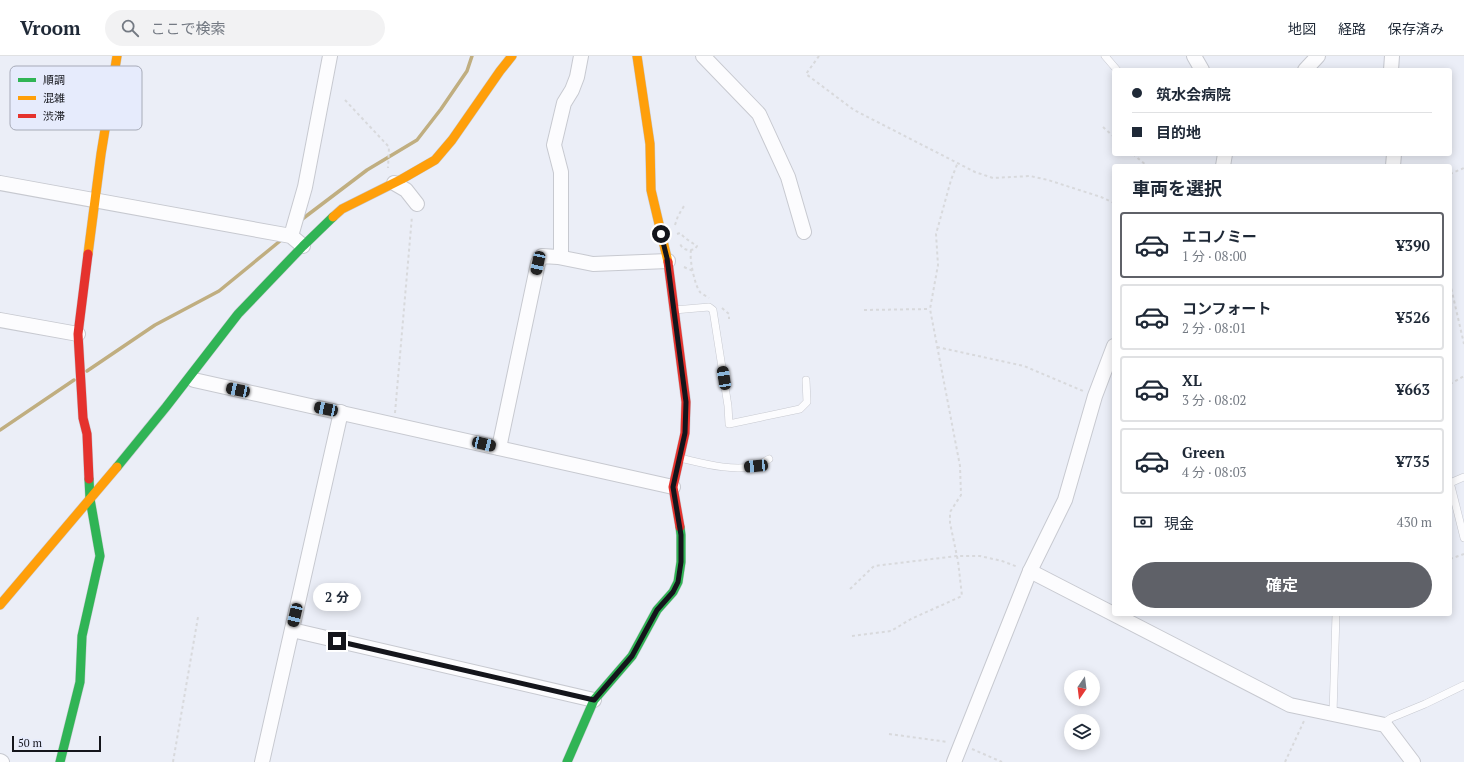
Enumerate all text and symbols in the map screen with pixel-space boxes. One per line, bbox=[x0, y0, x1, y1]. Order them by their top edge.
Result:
search box bbox=[105, 10, 385, 46]
text: Vroom bbox=[20, 15, 81, 40]
icon: search bbox=[119, 17, 141, 39]
text: ここで検索 bbox=[151, 18, 226, 38]
text: 地図 bbox=[1288, 19, 1316, 38]
text: 経路 bbox=[1338, 19, 1366, 38]
text: 保存済み bbox=[1388, 19, 1444, 38]
legend bbox=[10, 66, 142, 130]
text: 順調 bbox=[43, 73, 65, 87]
text: 筑水会病院 bbox=[1156, 84, 1231, 104]
text: 混雑 bbox=[43, 91, 65, 105]
text: 渋滞 bbox=[43, 109, 65, 123]
text: 目的地 bbox=[1156, 122, 1201, 142]
text: 車両を選択 bbox=[1132, 176, 1222, 200]
route start bbox=[652, 225, 670, 243]
text: エコノミー bbox=[1182, 226, 1257, 246]
icon: car bbox=[1134, 227, 1170, 263]
text: ¥390 bbox=[1396, 235, 1430, 255]
text: 1 分 · 08:00 bbox=[1182, 247, 1247, 265]
car bbox=[530, 250, 546, 276]
text: コンフォート bbox=[1182, 298, 1272, 318]
icon: car bbox=[1134, 299, 1170, 335]
text: ¥526 bbox=[1396, 307, 1430, 327]
text: 2 分 · 08:01 bbox=[1182, 319, 1247, 337]
car bbox=[716, 365, 732, 391]
text: XL bbox=[1182, 370, 1202, 390]
icon: car bbox=[1134, 371, 1170, 407]
text: ¥663 bbox=[1396, 379, 1430, 399]
car bbox=[225, 382, 251, 398]
text: 3 分 · 08:02 bbox=[1182, 391, 1247, 409]
car bbox=[313, 401, 339, 417]
car bbox=[471, 435, 497, 453]
text: Green bbox=[1182, 442, 1225, 462]
icon: car bbox=[1134, 443, 1170, 479]
text: ¥735 bbox=[1396, 451, 1430, 471]
car bbox=[744, 459, 768, 473]
text: 4 分 · 08:03 bbox=[1182, 463, 1247, 481]
icon: cash bbox=[1132, 511, 1154, 533]
text: 現金 bbox=[1164, 513, 1194, 533]
text: 430 m bbox=[1397, 513, 1432, 531]
button: 確定 bbox=[1132, 562, 1432, 608]
callout: 2 分 bbox=[313, 583, 361, 611]
text: 2 分 bbox=[325, 588, 349, 606]
car bbox=[286, 602, 304, 628]
route end bbox=[328, 632, 346, 650]
north arrow bbox=[1064, 670, 1100, 706]
map controls bbox=[1064, 670, 1100, 750]
button: layers bbox=[1064, 714, 1100, 750]
scale bar bbox=[12, 734, 101, 753]
text: 50 m bbox=[18, 736, 42, 750]

